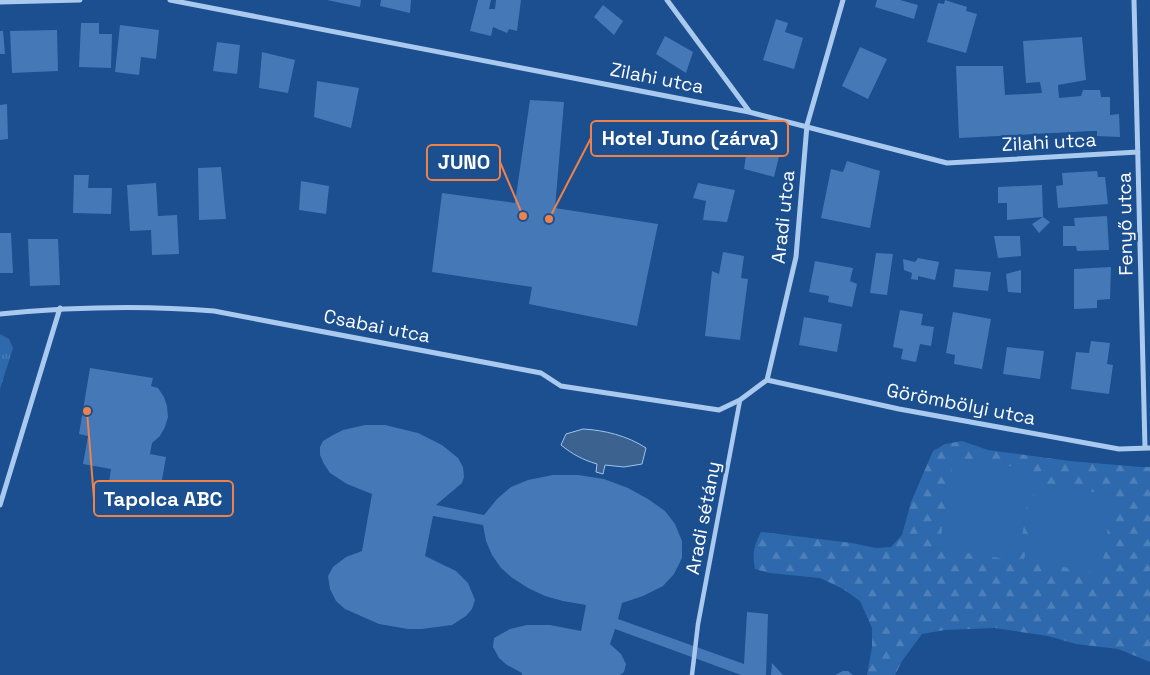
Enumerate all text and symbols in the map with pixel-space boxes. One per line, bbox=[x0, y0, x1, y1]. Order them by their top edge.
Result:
street label: Zilahi utca bbox=[608, 57, 706, 99]
callout: Hotel Juno (zárva) bbox=[591, 121, 788, 156]
text: Hotel Juno (zárva) bbox=[602, 125, 778, 151]
street label: Zilahi utca bbox=[1001, 127, 1097, 157]
callout: JUNO bbox=[427, 145, 500, 180]
text: JUNO bbox=[438, 149, 490, 175]
street label: Aradi utca bbox=[766, 169, 800, 265]
street label: Fenyő utca bbox=[1112, 172, 1138, 276]
street label: Csabai utca bbox=[322, 303, 432, 349]
street label: Görömbölyi utca bbox=[884, 377, 1038, 431]
street label: Aradi sétány bbox=[680, 459, 726, 577]
callout: Tapolca ABC bbox=[94, 481, 233, 516]
text: Tapolca ABC bbox=[104, 486, 223, 512]

